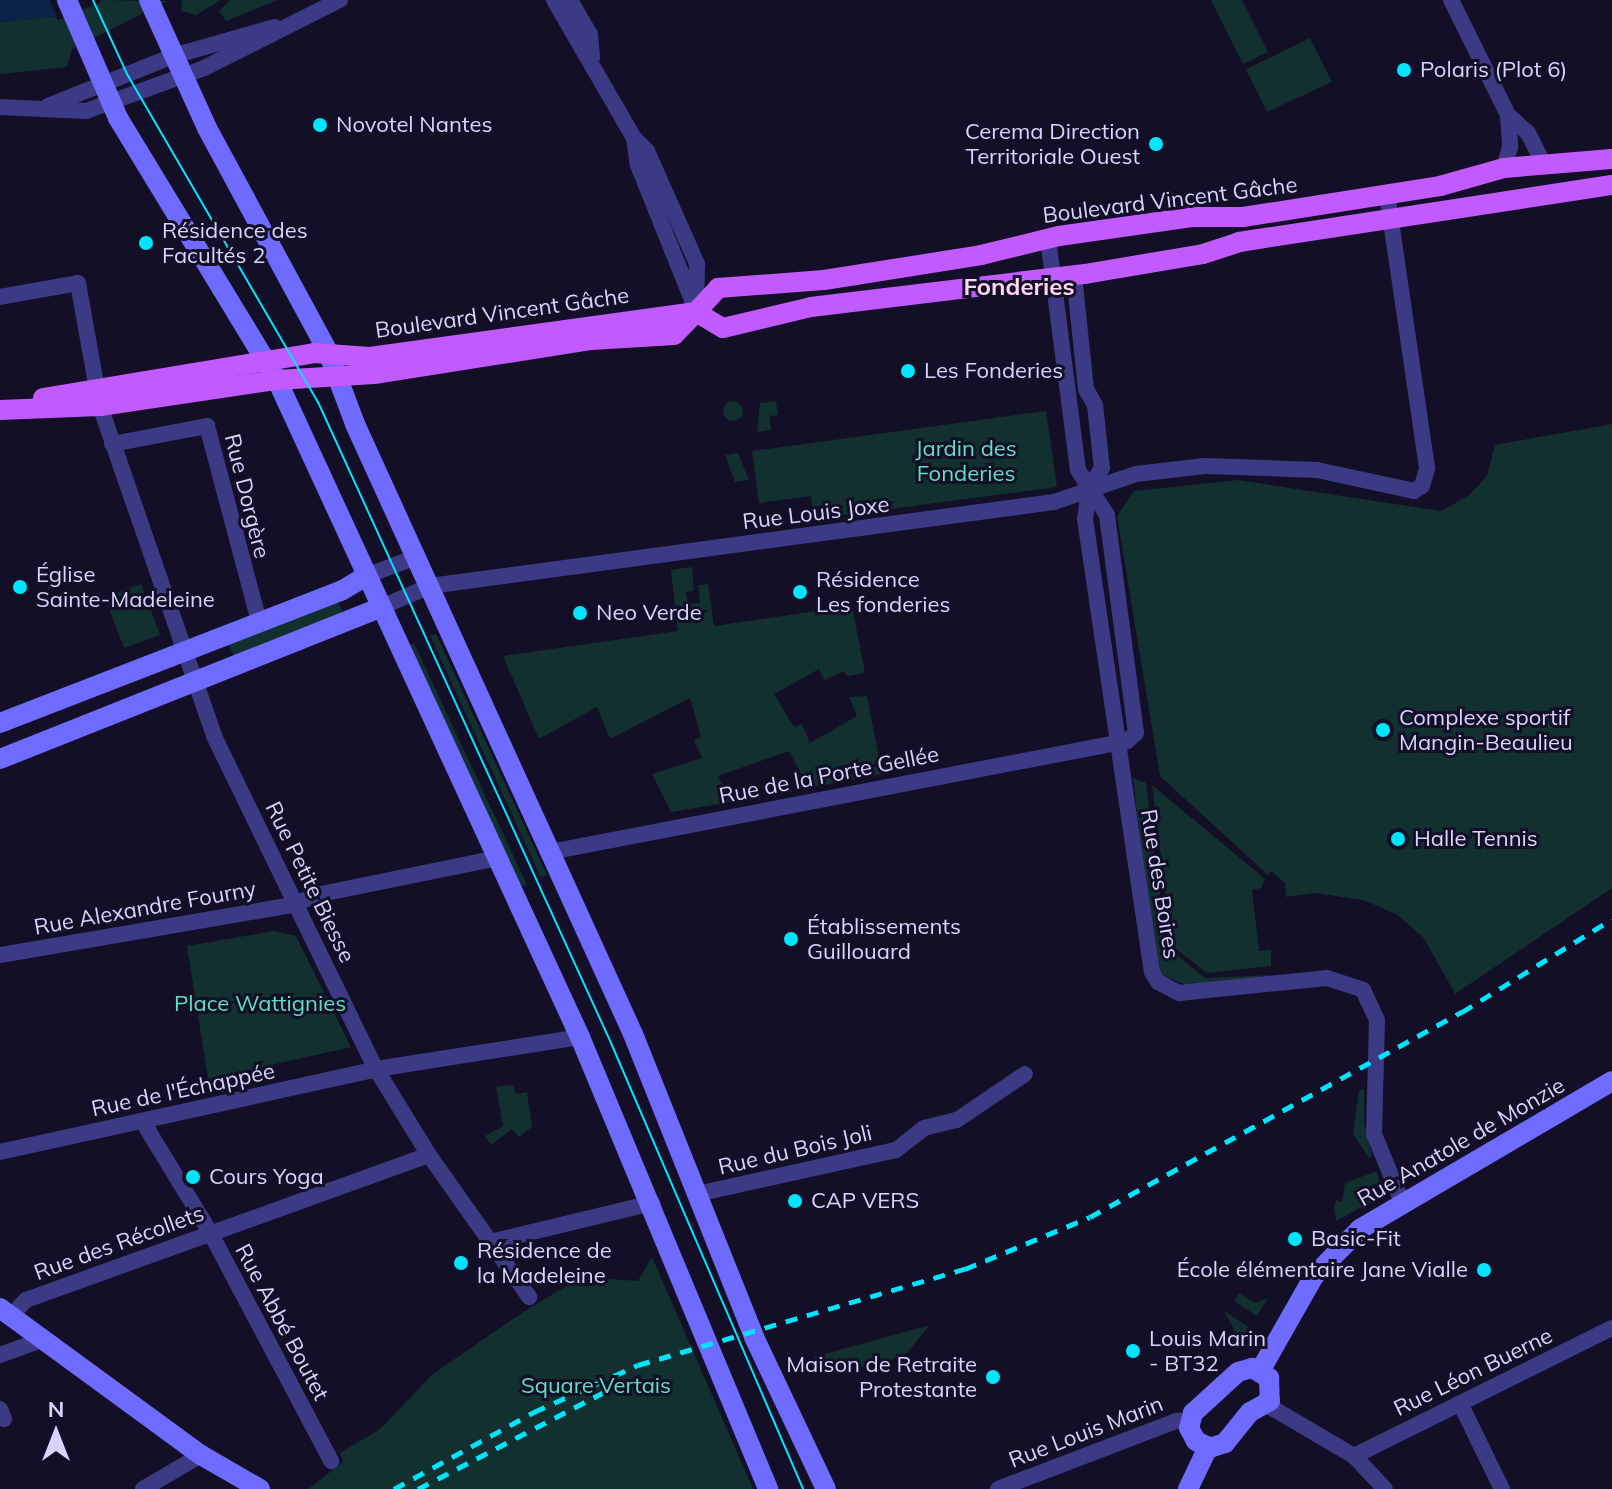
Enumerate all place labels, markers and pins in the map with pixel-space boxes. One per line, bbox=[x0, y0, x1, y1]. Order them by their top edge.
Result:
place label: Polaris (Plot 6) bbox=[1420, 57, 1567, 83]
marker: Polaris (Plot 6) bbox=[1395, 61, 1413, 79]
place label: Novotel Nantes bbox=[336, 112, 492, 138]
marker: Novotel Nantes bbox=[311, 116, 329, 134]
place label: Cerema Direction Territoriale Ouest bbox=[965, 118, 1140, 170]
marker: Cerema Direction Territoriale Ouest bbox=[1147, 135, 1165, 153]
place label: Résidence des Facultés 2 bbox=[162, 217, 308, 268]
marker: Résidence des Facultés 2 bbox=[137, 234, 155, 252]
place label: Les Fonderies bbox=[924, 358, 1063, 384]
marker: Les Fonderies bbox=[899, 362, 917, 380]
place label: Église Sainte-Madeleine bbox=[36, 561, 215, 612]
place label: Résidence Les fonderies bbox=[816, 566, 950, 618]
marker: Église Sainte-Madeleine bbox=[11, 578, 29, 596]
marker: Résidence Les fonderies bbox=[791, 583, 809, 601]
place label: Neo Verde bbox=[596, 600, 702, 626]
marker: Neo Verde bbox=[571, 604, 589, 622]
place label: Complexe sportif Mangin-Beaulieu bbox=[1399, 704, 1573, 756]
marker: Complexe sportif Mangin-Beaulieu bbox=[1374, 721, 1392, 739]
place label: Halle Tennis bbox=[1414, 826, 1538, 852]
marker: Halle Tennis bbox=[1389, 830, 1407, 848]
place label: Établissements Guillouard bbox=[807, 913, 961, 964]
marker: Établissements Guillouard bbox=[782, 930, 800, 948]
place label: Cours Yoga bbox=[209, 1164, 324, 1190]
marker: Cours Yoga bbox=[184, 1168, 202, 1186]
place label: CAP VERS bbox=[811, 1188, 919, 1214]
marker: CAP VERS bbox=[786, 1192, 804, 1210]
place label: Basic-Fit bbox=[1311, 1226, 1401, 1252]
marker: Basic-Fit bbox=[1286, 1230, 1304, 1248]
place label: Résidence de la Madeleine bbox=[477, 1237, 612, 1288]
marker: Résidence de la Madeleine bbox=[452, 1254, 470, 1272]
place label: École élémentaire Jane Vialle bbox=[1177, 1257, 1468, 1283]
marker: École élémentaire Jane Vialle bbox=[1475, 1261, 1493, 1279]
place label: Louis Marin - BT32 bbox=[1149, 1325, 1266, 1376]
marker: Louis Marin - BT32 bbox=[1124, 1342, 1142, 1360]
place label: Maison de Retraite Protestante bbox=[786, 1351, 977, 1402]
marker: Maison de Retraite Protestante bbox=[984, 1368, 1002, 1386]

